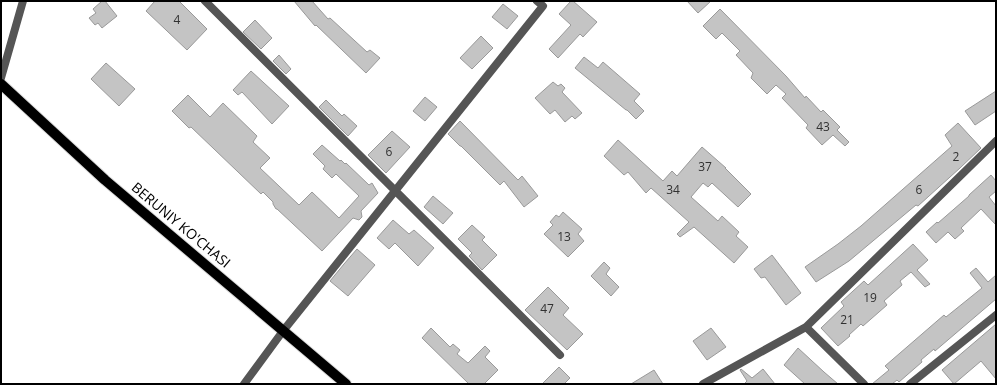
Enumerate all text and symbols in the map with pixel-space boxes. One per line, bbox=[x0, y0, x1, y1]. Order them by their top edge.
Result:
house number: 4 bbox=[174, 11, 181, 28]
house number: 43 bbox=[816, 118, 830, 135]
house number: 6 bbox=[386, 143, 393, 160]
house number: 2 bbox=[953, 148, 960, 165]
house number: 37 bbox=[698, 158, 712, 175]
street label: BERUNIY KO'CHASI bbox=[128, 178, 235, 272]
house number: 34 bbox=[666, 181, 680, 198]
house number: 6 bbox=[916, 181, 923, 198]
house number: 13 bbox=[557, 228, 571, 245]
house number: 19 bbox=[863, 289, 877, 306]
house number: 47 bbox=[540, 300, 554, 317]
house number: 21 bbox=[840, 311, 854, 328]

